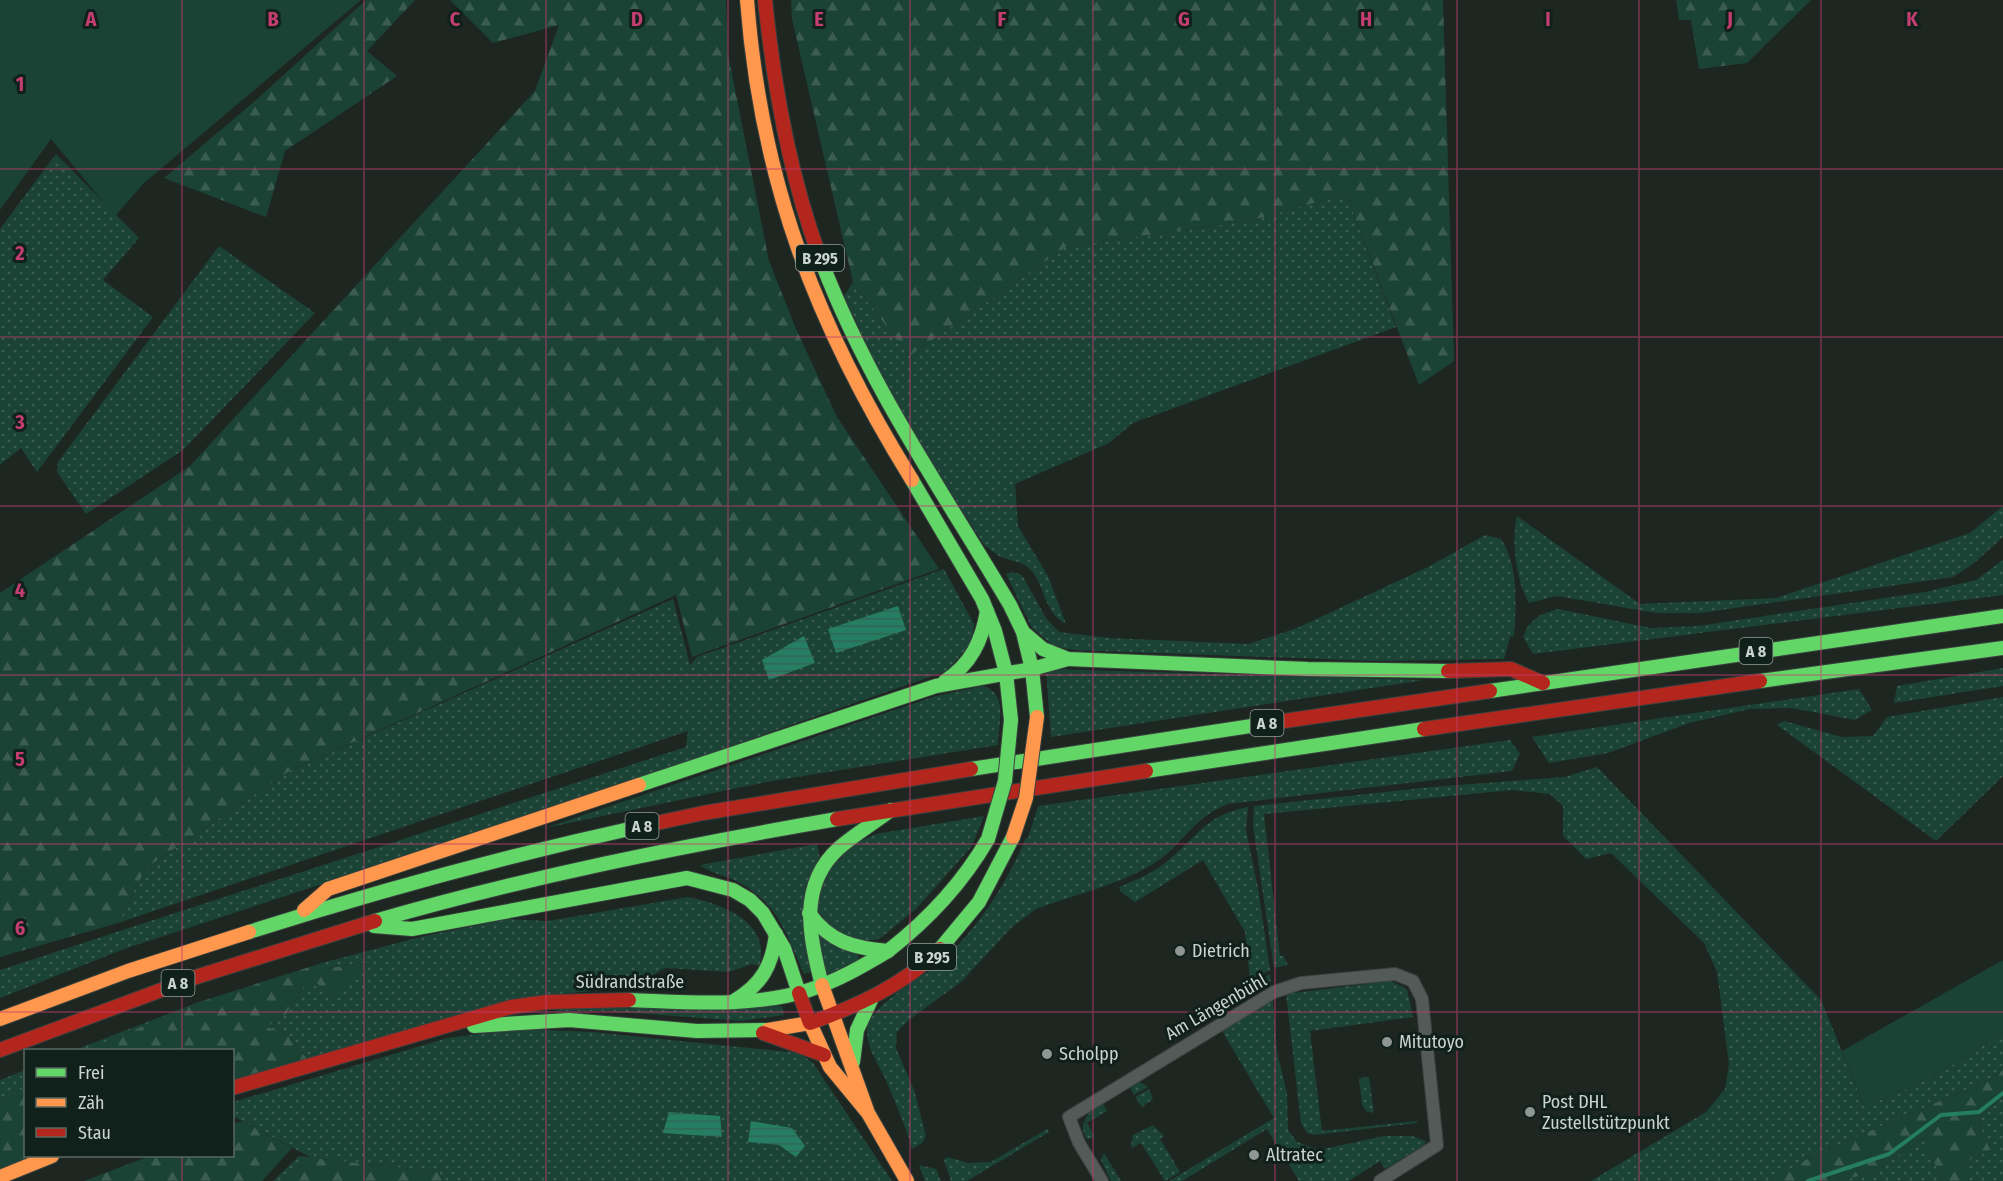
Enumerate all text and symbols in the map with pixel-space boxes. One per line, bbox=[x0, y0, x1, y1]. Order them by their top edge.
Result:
text: A bbox=[85, 7, 98, 31]
text: B bbox=[267, 7, 279, 31]
text: C bbox=[450, 7, 461, 31]
text: D bbox=[631, 7, 643, 31]
text: E bbox=[814, 7, 824, 31]
text: F bbox=[998, 7, 1007, 31]
text: G bbox=[1178, 7, 1190, 31]
text: H bbox=[1360, 7, 1372, 31]
text: I bbox=[1545, 7, 1551, 31]
text: J bbox=[1726, 7, 1733, 31]
text: K bbox=[1906, 7, 1918, 31]
text: 1 bbox=[16, 72, 24, 96]
text: 2 bbox=[14, 241, 25, 265]
road number: B 295 bbox=[796, 245, 844, 271]
text: 3 bbox=[14, 410, 25, 434]
text: 4 bbox=[15, 578, 25, 602]
road number: A 8 bbox=[1740, 638, 1772, 664]
road number: A 8 bbox=[1250, 710, 1284, 736]
text: 5 bbox=[15, 747, 25, 771]
road number: A 8 bbox=[626, 813, 658, 839]
text: 6 bbox=[15, 916, 25, 940]
place label: Dietrich bbox=[1192, 940, 1250, 962]
road number: B 295 bbox=[908, 944, 956, 970]
marker: Dietrich bbox=[1173, 944, 1187, 958]
street label: Am Längenbühl bbox=[1161, 969, 1271, 1045]
road number: A 8 bbox=[162, 970, 195, 996]
street label: Südrandstraße bbox=[576, 971, 684, 993]
place label: Mitutoyo bbox=[1399, 1031, 1464, 1053]
marker: Mitutoyo bbox=[1380, 1035, 1394, 1049]
place label: Scholpp bbox=[1059, 1043, 1119, 1065]
marker: Scholpp bbox=[1040, 1047, 1054, 1061]
legend bbox=[24, 1049, 234, 1157]
text: Frei bbox=[78, 1062, 104, 1084]
place label: Post DHL Zustellstützpunkt bbox=[1542, 1091, 1670, 1134]
text: Zäh bbox=[78, 1092, 105, 1114]
marker: Post DHL Zustellstützpunkt bbox=[1523, 1105, 1537, 1119]
text: Stau bbox=[78, 1122, 111, 1144]
place label: Altratec bbox=[1266, 1144, 1323, 1166]
marker: Altratec bbox=[1247, 1148, 1261, 1162]

